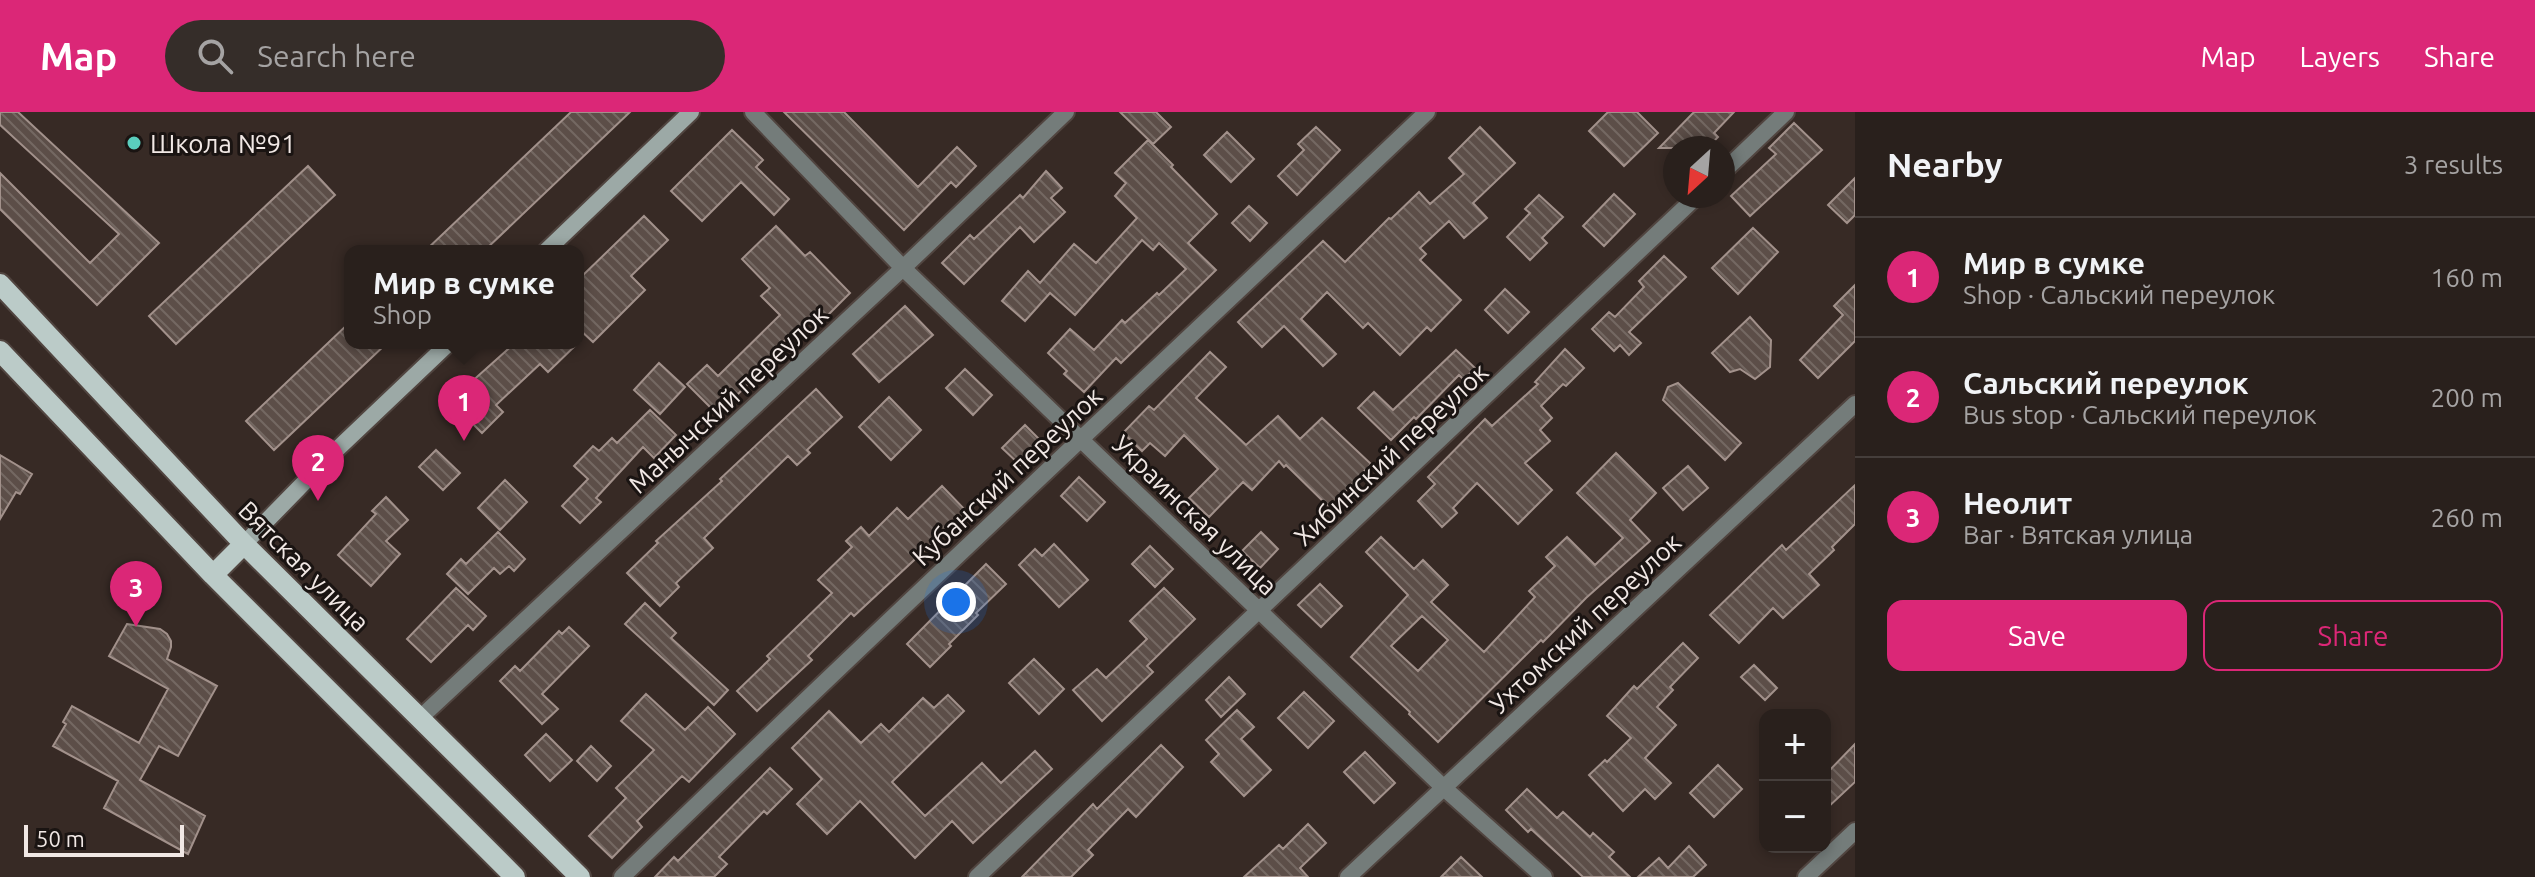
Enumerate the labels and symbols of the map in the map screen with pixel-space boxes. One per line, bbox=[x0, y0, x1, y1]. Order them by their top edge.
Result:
place label: Школа №91 bbox=[150, 129, 296, 158]
marker: Школа №91 bbox=[125, 134, 143, 152]
north arrow bbox=[1663, 136, 1735, 208]
street label: Манычский переулок bbox=[623, 299, 833, 499]
street label: Хибинский переулок bbox=[1288, 357, 1494, 551]
pin: 1 bbox=[438, 375, 490, 441]
street label: Кубанский переулок bbox=[906, 381, 1108, 571]
street label: Украинская улица bbox=[1107, 429, 1283, 601]
pin: 2 bbox=[292, 435, 344, 501]
street label: Вятская улица bbox=[233, 495, 375, 637]
street label: Ухтомский переулок bbox=[1484, 527, 1686, 719]
pin: 3 bbox=[110, 561, 162, 627]
your location bbox=[936, 582, 976, 622]
scale bar bbox=[24, 821, 184, 857]

